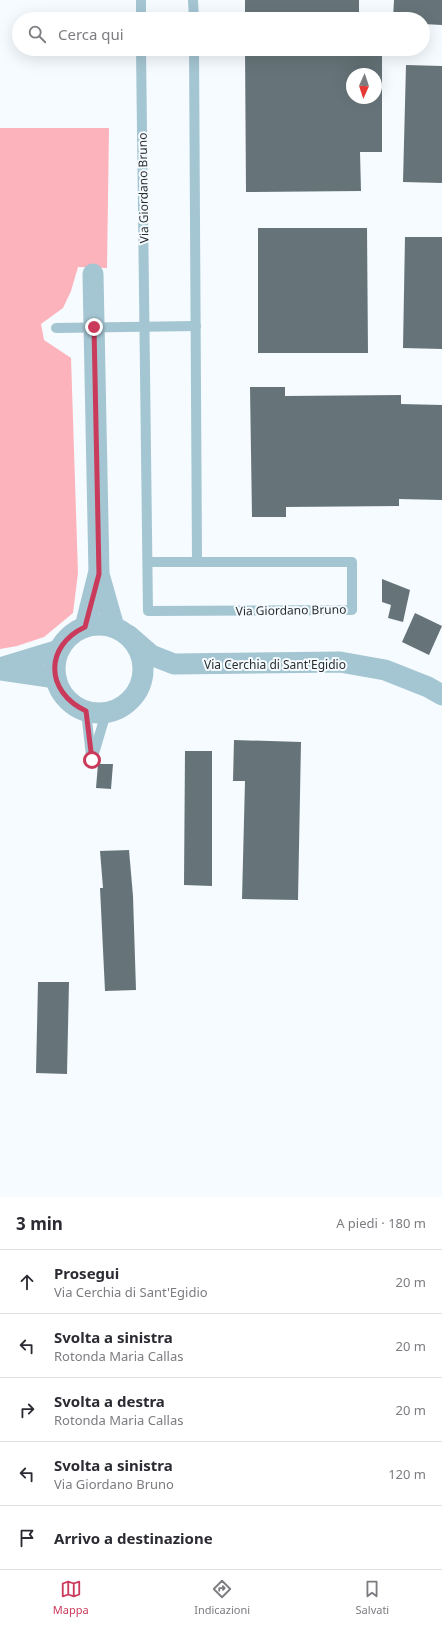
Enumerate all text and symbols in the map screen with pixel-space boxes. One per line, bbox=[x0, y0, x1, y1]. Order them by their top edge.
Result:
search box bbox=[12, 12, 430, 56]
icon: search bbox=[26, 23, 48, 45]
text: Cerca qui bbox=[58, 24, 124, 44]
north arrow bbox=[346, 68, 382, 104]
street label: Via Giordano Bruno bbox=[134, 133, 152, 243]
route end bbox=[85, 318, 103, 336]
street label: Via Giordano Bruno bbox=[236, 601, 346, 619]
street label: Via Cerchia di Sant'Egidio bbox=[204, 656, 346, 673]
route start bbox=[83, 751, 101, 769]
text: 3 min bbox=[16, 1212, 63, 1235]
text: A piedi · 180 m bbox=[336, 1214, 426, 1232]
text: Prosegui bbox=[54, 1263, 119, 1283]
icon: ahead bbox=[16, 1271, 38, 1293]
text: 20 m bbox=[396, 1273, 426, 1291]
text: Via Cerchia di Sant'Egidio bbox=[54, 1283, 208, 1301]
text: Svolta a sinistra bbox=[54, 1327, 173, 1347]
icon: left bbox=[16, 1335, 38, 1357]
text: 20 m bbox=[396, 1337, 426, 1355]
text: Rotonda Maria Callas bbox=[54, 1347, 183, 1365]
text: Svolta a destra bbox=[54, 1391, 165, 1411]
icon: right bbox=[16, 1399, 38, 1421]
text: 20 m bbox=[396, 1401, 426, 1419]
text: Rotonda Maria Callas bbox=[54, 1411, 183, 1429]
text: Svolta a sinistra bbox=[54, 1455, 173, 1475]
icon: left bbox=[16, 1463, 38, 1485]
text: 120 m bbox=[388, 1465, 426, 1483]
text: Via Giordano Bruno bbox=[54, 1475, 174, 1493]
icon: arrive bbox=[16, 1527, 38, 1549]
text: Arrivo a destinazione bbox=[54, 1528, 213, 1548]
tab: Mappa bbox=[53, 1578, 89, 1617]
tab: Indicazioni bbox=[194, 1578, 250, 1617]
tab: Salvati bbox=[356, 1578, 389, 1617]

